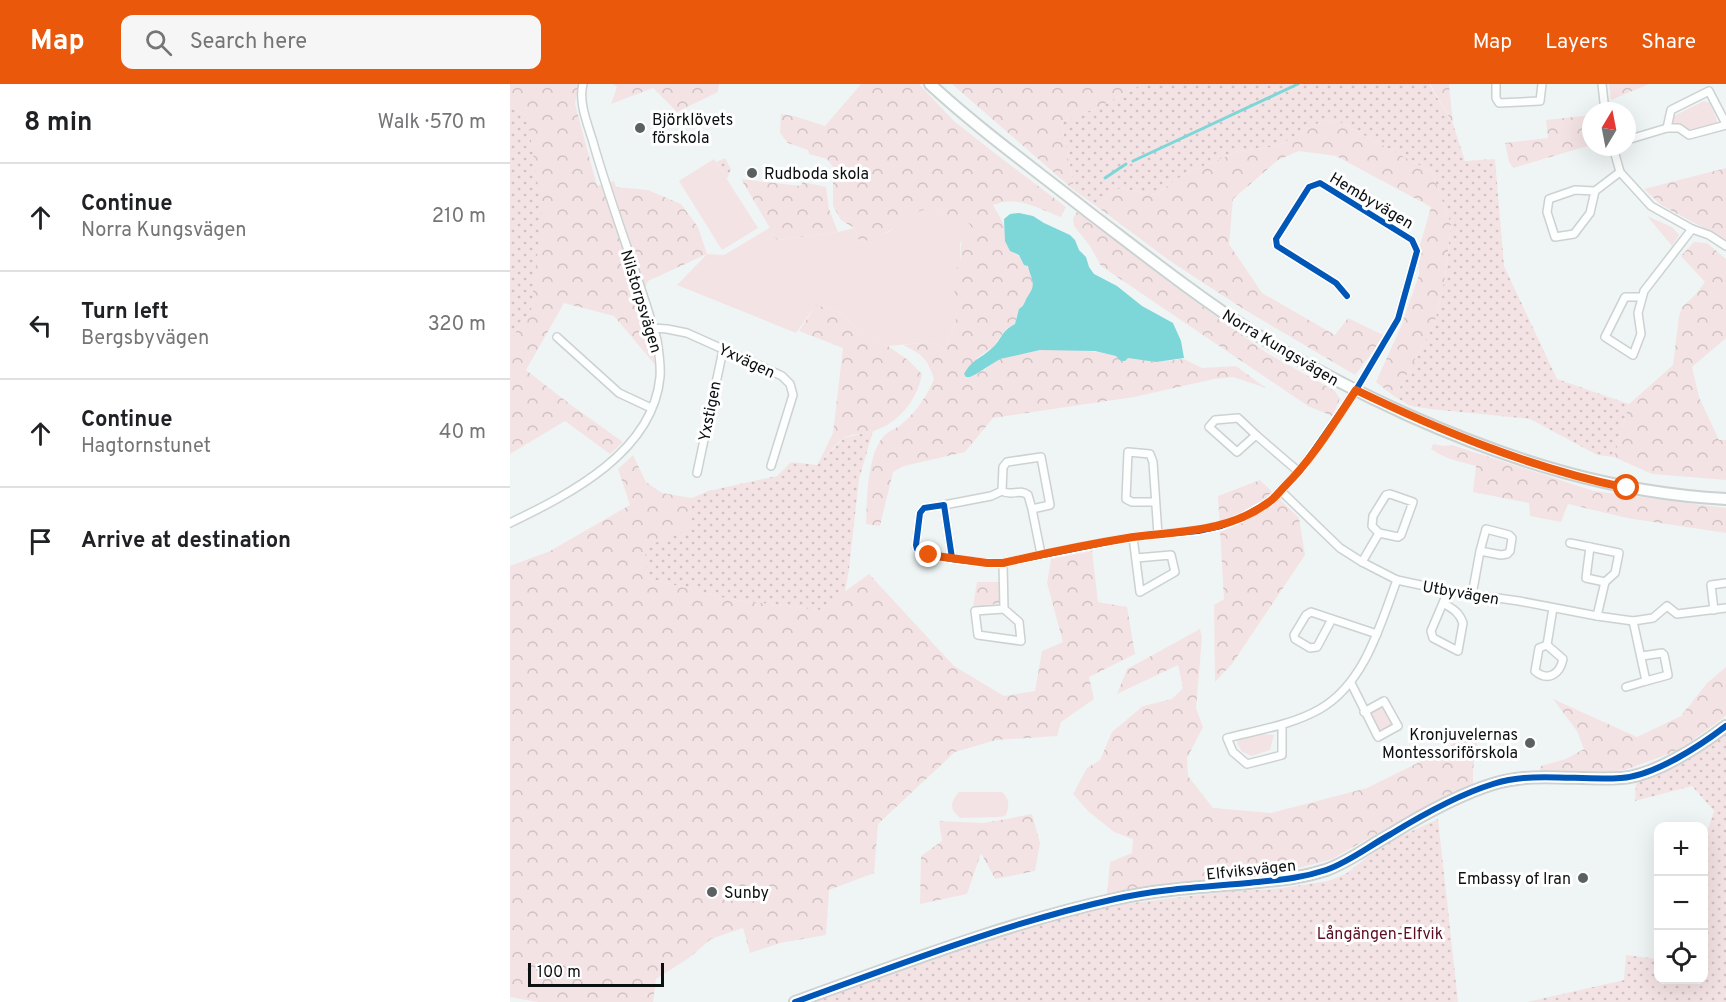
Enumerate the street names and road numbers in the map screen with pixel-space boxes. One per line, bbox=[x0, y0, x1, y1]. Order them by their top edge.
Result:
street label: Hembyvägen bbox=[1325, 169, 1417, 235]
street label: Nilstorpsvägen bbox=[615, 248, 665, 356]
street label: Norra Kungsvägen bbox=[1218, 306, 1342, 391]
street label: Yxvägen bbox=[715, 340, 778, 384]
street label: Yxstigen bbox=[695, 379, 727, 443]
street label: Utbyvägen bbox=[1421, 577, 1501, 611]
street label: Elfviksvägen bbox=[1205, 856, 1297, 886]

